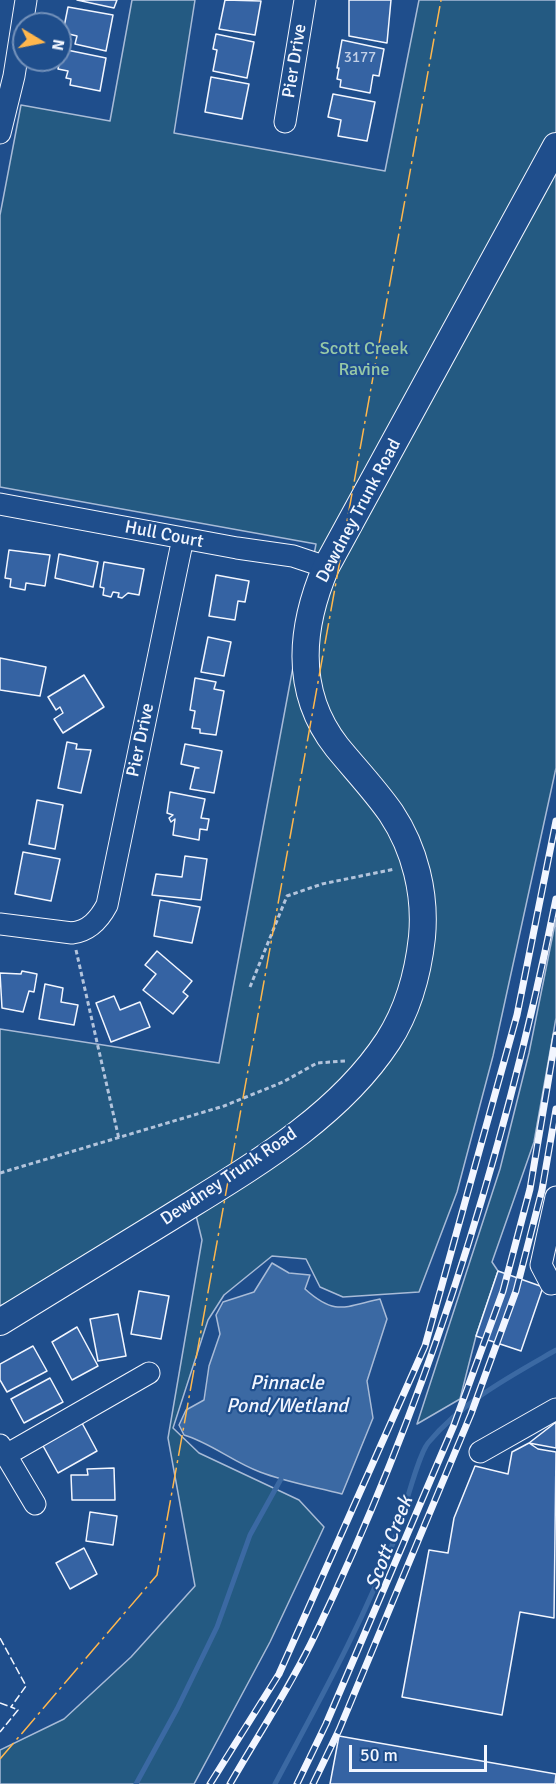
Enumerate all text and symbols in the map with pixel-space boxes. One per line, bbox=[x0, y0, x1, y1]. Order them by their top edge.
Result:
north arrow bbox=[12, 12, 72, 72]
street label: Pier Drive bbox=[278, 22, 312, 100]
text: N bbox=[47, 38, 69, 52]
house number: 3177 bbox=[344, 49, 376, 67]
park label: Scott Creek Ravine bbox=[320, 338, 408, 380]
street label: Dewdney Trunk Road bbox=[312, 435, 406, 587]
street label: Hull Court bbox=[123, 517, 205, 553]
street label: Pier Drive bbox=[123, 701, 159, 779]
street label: Dewdney Trunk Road bbox=[157, 1123, 301, 1231]
water label: Pinnacle Pond/Wetland bbox=[226, 1372, 348, 1419]
water label: Scott Creek bbox=[361, 1493, 419, 1593]
scale bar bbox=[352, 1733, 490, 1771]
text: 50 m bbox=[360, 1744, 398, 1766]

